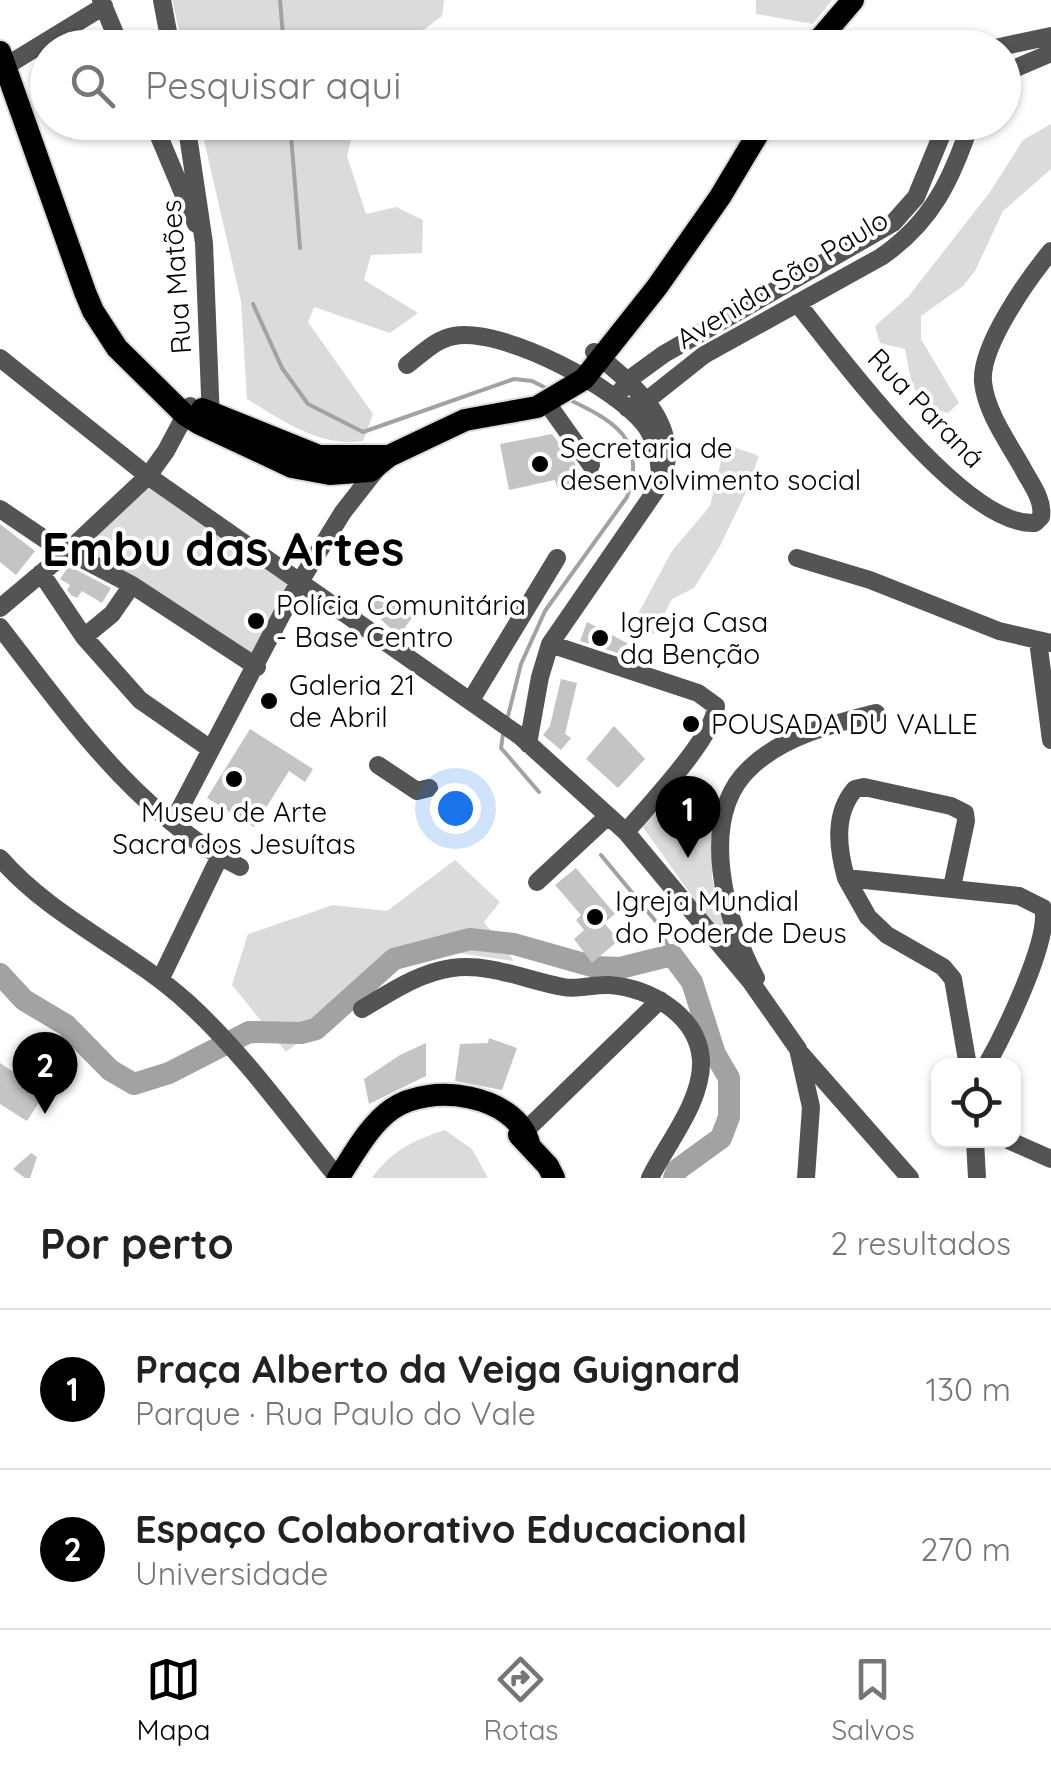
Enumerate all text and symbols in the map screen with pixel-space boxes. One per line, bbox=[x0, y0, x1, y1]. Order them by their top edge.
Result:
search box bbox=[30, 30, 1021, 140]
icon: search bbox=[65, 58, 120, 113]
text: Pesquisar aqui bbox=[145, 61, 401, 109]
street label: Rua Matões bbox=[153, 199, 198, 355]
street label: Avenida São Paulo bbox=[669, 201, 894, 356]
street label: Rua Paraná bbox=[861, 340, 992, 475]
place label: Secretaria de desenvolvimento social bbox=[560, 430, 861, 497]
marker: Secretaria de desenvolvimento social bbox=[529, 453, 551, 475]
district label: Embu das Artes bbox=[42, 518, 404, 578]
place label: Polícia Comunitária - Base Centro bbox=[276, 587, 526, 654]
place label: Igreja Casa da Benção bbox=[620, 604, 768, 671]
marker: Polícia Comunitária - Base Centro bbox=[245, 610, 267, 632]
marker: Igreja Casa da Benção bbox=[589, 627, 611, 649]
place label: Galeria 21 de Abril bbox=[289, 667, 415, 734]
marker: Galeria 21 de Abril bbox=[258, 690, 280, 712]
place label: POUSADA DU VALLE bbox=[711, 706, 978, 741]
marker: POUSADA DU VALLE bbox=[680, 713, 702, 735]
marker: Museu de Arte Sacra dos Jesuítas bbox=[223, 768, 245, 790]
pin: 1 bbox=[656, 776, 720, 858]
your location bbox=[430, 783, 481, 834]
place label: Museu de Arte Sacra dos Jesuítas bbox=[112, 794, 356, 861]
place label: Igreja Mundial do Poder de Deus bbox=[615, 883, 847, 950]
marker: Igreja Mundial do Poder de Deus bbox=[584, 906, 606, 928]
pin: 2 bbox=[12, 1032, 78, 1114]
map controls bbox=[931, 1058, 1021, 1148]
button: locate bbox=[931, 1058, 1021, 1148]
text: Por perto bbox=[40, 1217, 234, 1270]
text: 2 resultados bbox=[830, 1223, 1011, 1263]
text: Praça Alberto da Veiga Guignard bbox=[135, 1345, 740, 1393]
text: 1 bbox=[66, 1369, 79, 1409]
text: 130 m bbox=[925, 1369, 1011, 1409]
text: Parque · Rua Paulo do Vale bbox=[135, 1393, 536, 1433]
text: Espaço Colaborativo Educacional bbox=[135, 1505, 747, 1553]
text: 2 bbox=[63, 1529, 82, 1569]
text: 270 m bbox=[920, 1529, 1011, 1569]
text: Universidade bbox=[135, 1553, 328, 1593]
tab: Mapa bbox=[136, 1652, 211, 1747]
tab: Rotas bbox=[483, 1652, 559, 1747]
tab: Salvos bbox=[831, 1652, 915, 1747]

